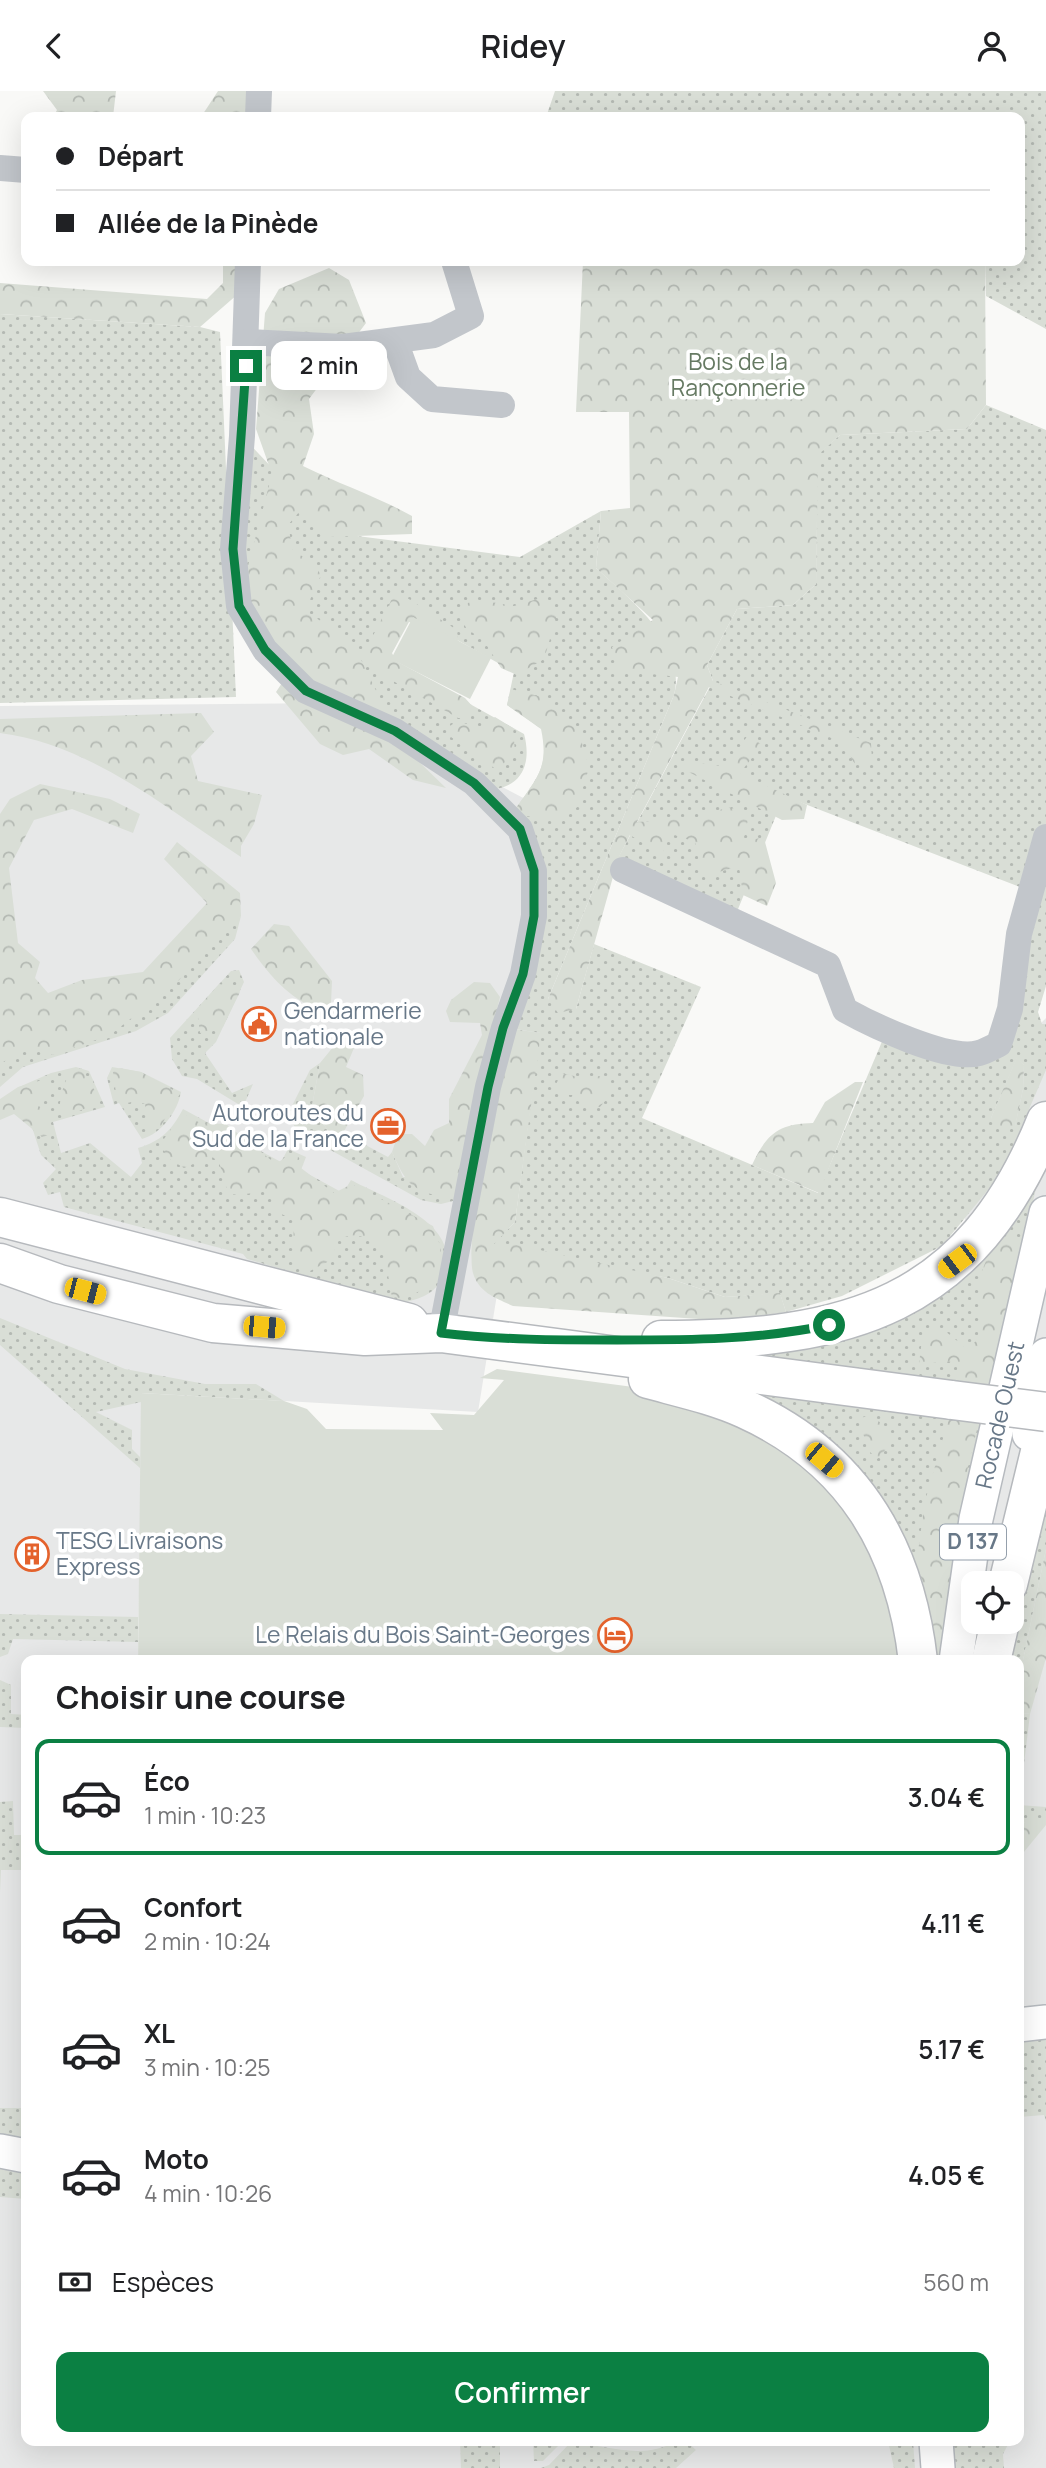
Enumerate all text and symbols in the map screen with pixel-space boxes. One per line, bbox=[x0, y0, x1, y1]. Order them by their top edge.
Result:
text: Ridey bbox=[480, 24, 566, 68]
icon: back bbox=[35, 27, 73, 65]
icon: person bbox=[973, 27, 1011, 65]
text: Départ bbox=[98, 138, 184, 174]
text: Allée de la Pinède bbox=[98, 205, 318, 241]
callout: 2 min bbox=[270, 341, 386, 391]
park label: Bois de la Rançonnerie bbox=[671, 345, 805, 403]
text: 2 min bbox=[300, 349, 358, 381]
route end bbox=[230, 350, 262, 382]
place label: Gendarmerie nationale bbox=[284, 994, 422, 1052]
public building icon: Gendarmerie nationale bbox=[240, 1005, 278, 1043]
place label: Autoroutes du Sud de la France bbox=[192, 1096, 364, 1154]
office icon: Autoroutes du Sud de la France bbox=[369, 1107, 407, 1145]
car bbox=[934, 1240, 981, 1282]
car bbox=[62, 1275, 109, 1307]
route start bbox=[813, 1309, 845, 1341]
car bbox=[243, 1315, 286, 1339]
street label: Rocade Ouest bbox=[967, 1338, 1032, 1492]
car bbox=[802, 1438, 847, 1482]
place label: TESG Livraisons Express bbox=[56, 1524, 223, 1582]
road number: D 137 bbox=[940, 1525, 1006, 1559]
building icon: TESG Livraisons Express bbox=[13, 1535, 51, 1573]
map controls bbox=[961, 1571, 1024, 1634]
button: locate bbox=[961, 1571, 1024, 1634]
hotel icon: Le Relais du Bois Saint-Georges bbox=[596, 1616, 634, 1654]
place label: Le Relais du Bois Saint-Georges bbox=[255, 1618, 590, 1650]
text: Choisir une course bbox=[56, 1675, 346, 1719]
text: Éco bbox=[144, 1763, 190, 1799]
icon: car bbox=[60, 1766, 123, 1829]
text: 3.04 € bbox=[908, 1779, 985, 1815]
text: 1 min · 10:23 bbox=[144, 1799, 266, 1831]
text: Confort bbox=[144, 1889, 243, 1925]
icon: car bbox=[60, 1892, 123, 1955]
text: 4.11 € bbox=[921, 1905, 985, 1941]
text: 2 min · 10:24 bbox=[144, 1925, 271, 1957]
text: XL bbox=[144, 2015, 175, 2051]
icon: car bbox=[60, 2018, 123, 2081]
text: 5.17 € bbox=[918, 2031, 985, 2067]
text: 3 min · 10:25 bbox=[144, 2051, 271, 2083]
text: Moto bbox=[144, 2141, 209, 2177]
icon: car bbox=[60, 2144, 123, 2207]
text: 4.05 € bbox=[908, 2157, 985, 2193]
text: 4 min · 10:26 bbox=[144, 2177, 272, 2209]
icon: cash bbox=[56, 2263, 94, 2301]
text: Espèces bbox=[112, 2264, 214, 2300]
text: 560 m bbox=[923, 2266, 989, 2298]
button: Confirmer bbox=[56, 2352, 989, 2432]

